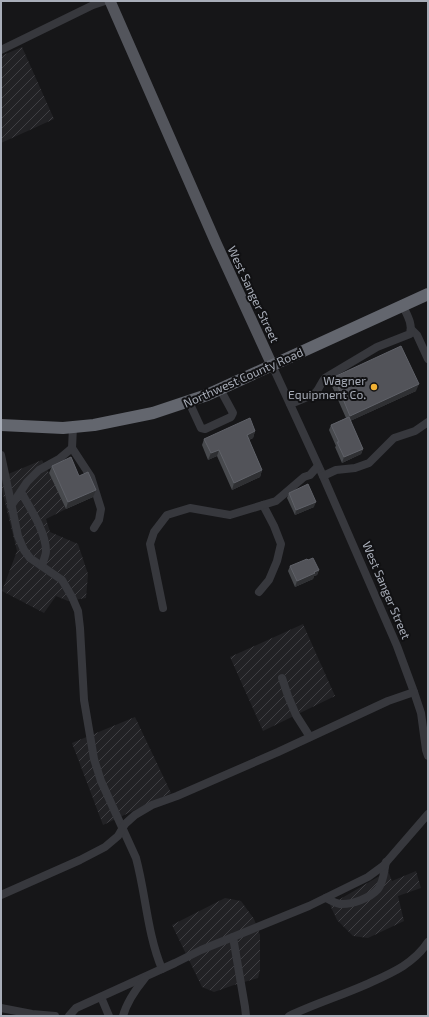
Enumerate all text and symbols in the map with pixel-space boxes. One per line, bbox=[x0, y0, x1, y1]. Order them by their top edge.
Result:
street label: West Sanger Street bbox=[225, 243, 283, 345]
street label: Northwest County Road bbox=[181, 344, 305, 410]
place label: Wagner Equipment Co. bbox=[288, 373, 366, 401]
marker: Wagner Equipment Co. bbox=[369, 382, 379, 392]
street label: West Sanger Street bbox=[360, 539, 414, 641]

